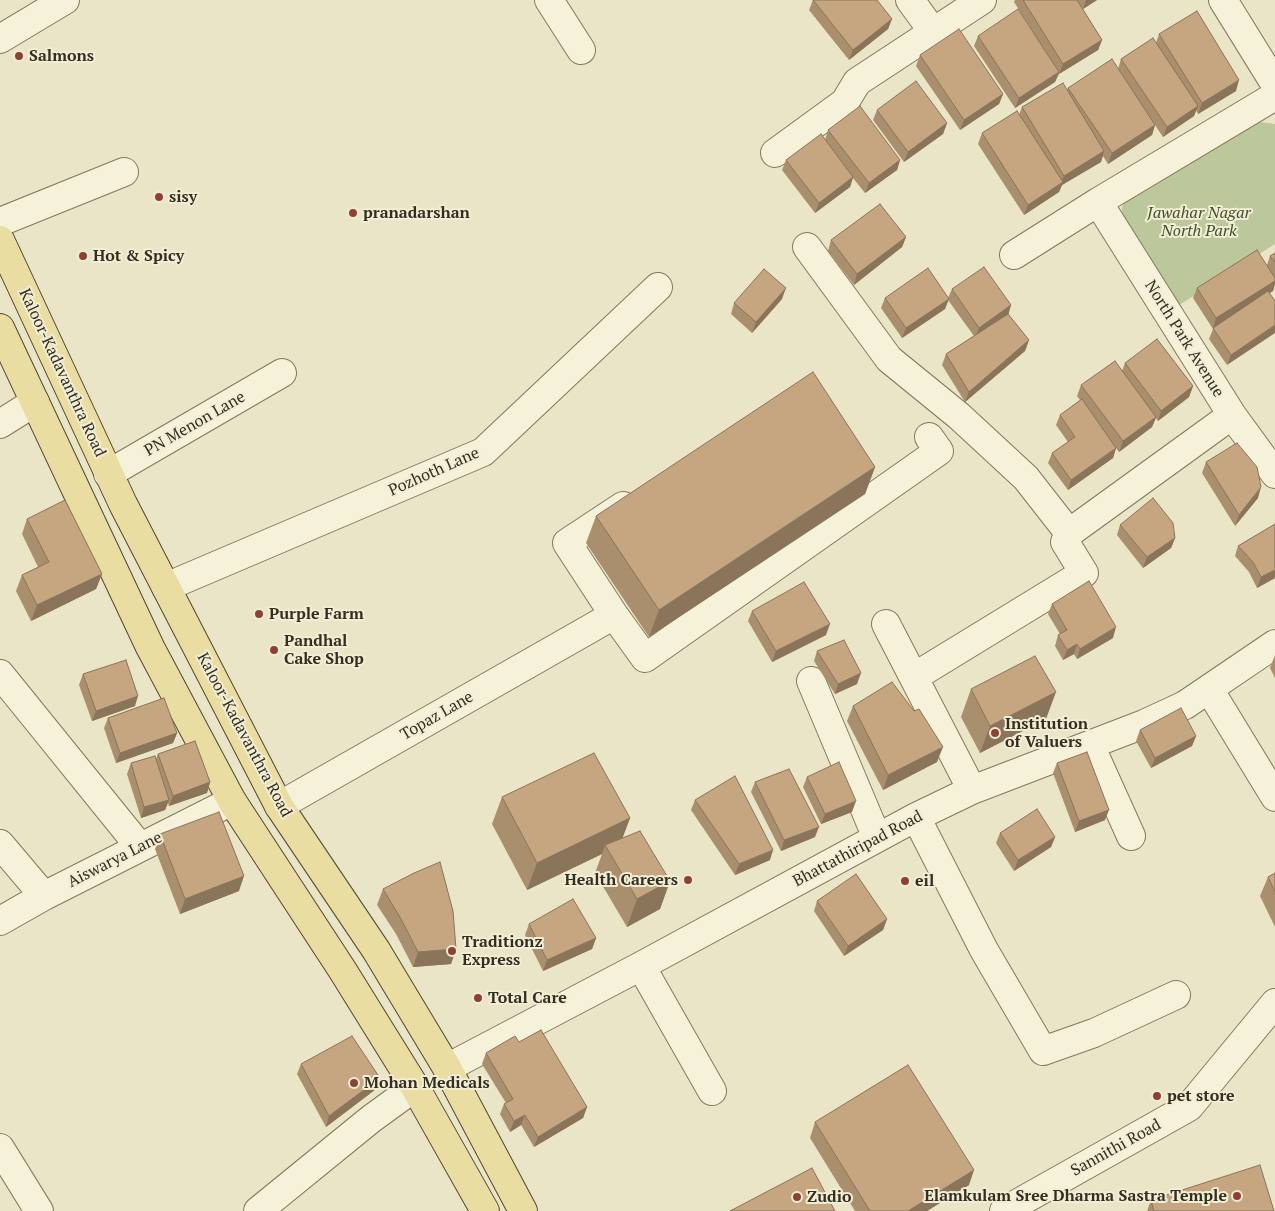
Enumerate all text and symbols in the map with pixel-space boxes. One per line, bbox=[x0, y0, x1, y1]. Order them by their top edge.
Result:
place label: Salmons bbox=[29, 46, 94, 66]
marker: Salmons bbox=[13, 50, 25, 62]
place label: sisy bbox=[169, 187, 197, 207]
marker: sisy bbox=[153, 191, 165, 203]
place label: pranadarshan bbox=[363, 203, 470, 223]
park label: Jawahar Nagar North Park bbox=[1147, 203, 1251, 241]
marker: pranadarshan bbox=[347, 207, 359, 219]
place label: Hot & Spicy bbox=[93, 246, 184, 266]
marker: Hot & Spicy bbox=[77, 250, 89, 262]
street label: North Park Avenue bbox=[1140, 277, 1228, 401]
street label: Kaloor-Kadavanthra Road bbox=[15, 286, 109, 460]
street label: PN Menon Lane bbox=[141, 387, 249, 461]
street label: Pozhoth Lane bbox=[386, 443, 482, 501]
place label: Purple Farm bbox=[269, 604, 364, 624]
marker: Purple Farm bbox=[253, 608, 265, 620]
place label: Pandhal Cake Shop bbox=[284, 631, 364, 669]
marker: Pandhal Cake Shop bbox=[268, 644, 280, 656]
street label: Kaloor-Kadavanthra Road bbox=[192, 650, 296, 820]
street label: Topaz Lane bbox=[397, 687, 477, 745]
place label: Institution of Valuers bbox=[1005, 714, 1088, 752]
marker: Institution of Valuers bbox=[989, 727, 1001, 739]
street label: Bhattathiripad Road bbox=[790, 807, 926, 891]
street label: Aiswarya Lane bbox=[65, 828, 165, 892]
place label: Health Careers bbox=[564, 870, 678, 890]
place label: eil bbox=[915, 871, 934, 891]
marker: Health Careers bbox=[682, 874, 694, 886]
marker: eil bbox=[899, 875, 911, 887]
place label: Traditionz Express bbox=[462, 932, 543, 970]
marker: Traditionz Express bbox=[446, 945, 458, 957]
place label: Total Care bbox=[488, 988, 567, 1008]
marker: Total Care bbox=[472, 992, 484, 1004]
place label: Mohan Medicals bbox=[364, 1073, 490, 1093]
marker: Mohan Medicals bbox=[348, 1077, 360, 1089]
place label: pet store bbox=[1167, 1086, 1235, 1106]
marker: pet store bbox=[1151, 1090, 1163, 1102]
street label: Sannithi Road bbox=[1068, 1115, 1164, 1181]
place label: Elamkulam Sree Dharma Sastra Temple bbox=[924, 1186, 1227, 1206]
place label: Zudio bbox=[807, 1187, 851, 1207]
marker: Elamkulam Sree Dharma Sastra Temple bbox=[1231, 1190, 1243, 1202]
marker: Zudio bbox=[791, 1191, 803, 1203]

